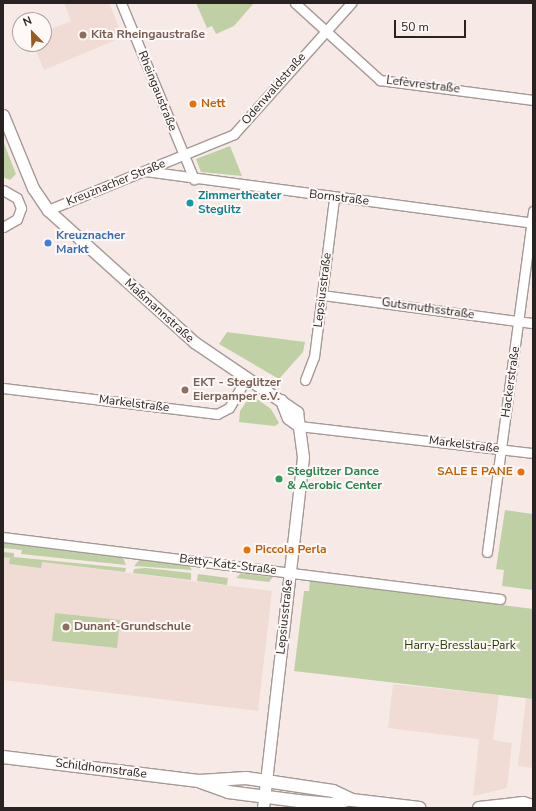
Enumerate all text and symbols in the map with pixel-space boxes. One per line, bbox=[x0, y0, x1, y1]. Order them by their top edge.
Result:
north arrow bbox=[12, 12, 52, 52]
scale bar bbox=[396, 12, 468, 38]
text: N bbox=[21, 13, 34, 30]
text: 50 m bbox=[401, 19, 429, 35]
place label: Kita Rheingaustraße bbox=[91, 28, 205, 42]
marker: Kita Rheingaustraße bbox=[78, 30, 88, 40]
street label: Rheingaustraße bbox=[134, 49, 180, 133]
street label: Odenwaldstraße bbox=[239, 50, 309, 128]
street label: Lefèvrestraße bbox=[385, 73, 461, 97]
place label: Nett bbox=[201, 97, 225, 111]
marker: Nett bbox=[188, 99, 198, 109]
street label: Kreuznacher Straße bbox=[64, 157, 168, 209]
street label: Bornstraße bbox=[308, 187, 370, 209]
place label: Zimmertheater Steglitz bbox=[198, 189, 281, 217]
marker: Zimmertheater Steglitz bbox=[185, 198, 195, 208]
place label: Kreuznacher Markt bbox=[56, 229, 125, 257]
marker: Kreuznacher Markt bbox=[43, 238, 53, 248]
street label: Lepsiusstraße bbox=[311, 252, 335, 328]
street label: Maßmannstraße bbox=[121, 276, 197, 346]
street label: Gutsmuthsstraße bbox=[381, 295, 475, 323]
street label: Hackerstraße bbox=[499, 345, 523, 419]
place label: EKT - Steglitzer Eierpamper e.V. bbox=[193, 376, 281, 404]
marker: EKT - Steglitzer Eierpamper e.V. bbox=[180, 385, 190, 395]
street label: Markelstraße bbox=[98, 393, 170, 415]
street label: Markelstraße bbox=[428, 434, 500, 456]
place label: Steglitzer Dance & Aerobic Center bbox=[287, 465, 382, 493]
place label: SALE E PANE bbox=[437, 465, 513, 479]
marker: SALE E PANE bbox=[516, 467, 526, 477]
marker: Steglitzer Dance & Aerobic Center bbox=[274, 474, 284, 484]
place label: Piccola Perla bbox=[255, 543, 327, 557]
marker: Piccola Perla bbox=[242, 545, 252, 555]
street label: Betty-Katz-Straße bbox=[179, 552, 277, 578]
street label: Lepsiusstraße bbox=[274, 579, 296, 655]
place label: Dunant-Grundschule bbox=[74, 620, 191, 634]
marker: Dunant-Grundschule bbox=[61, 622, 71, 632]
park label: Harry-Bresslau-Park bbox=[404, 639, 516, 653]
street label: Schildhornstraße bbox=[55, 756, 147, 782]

